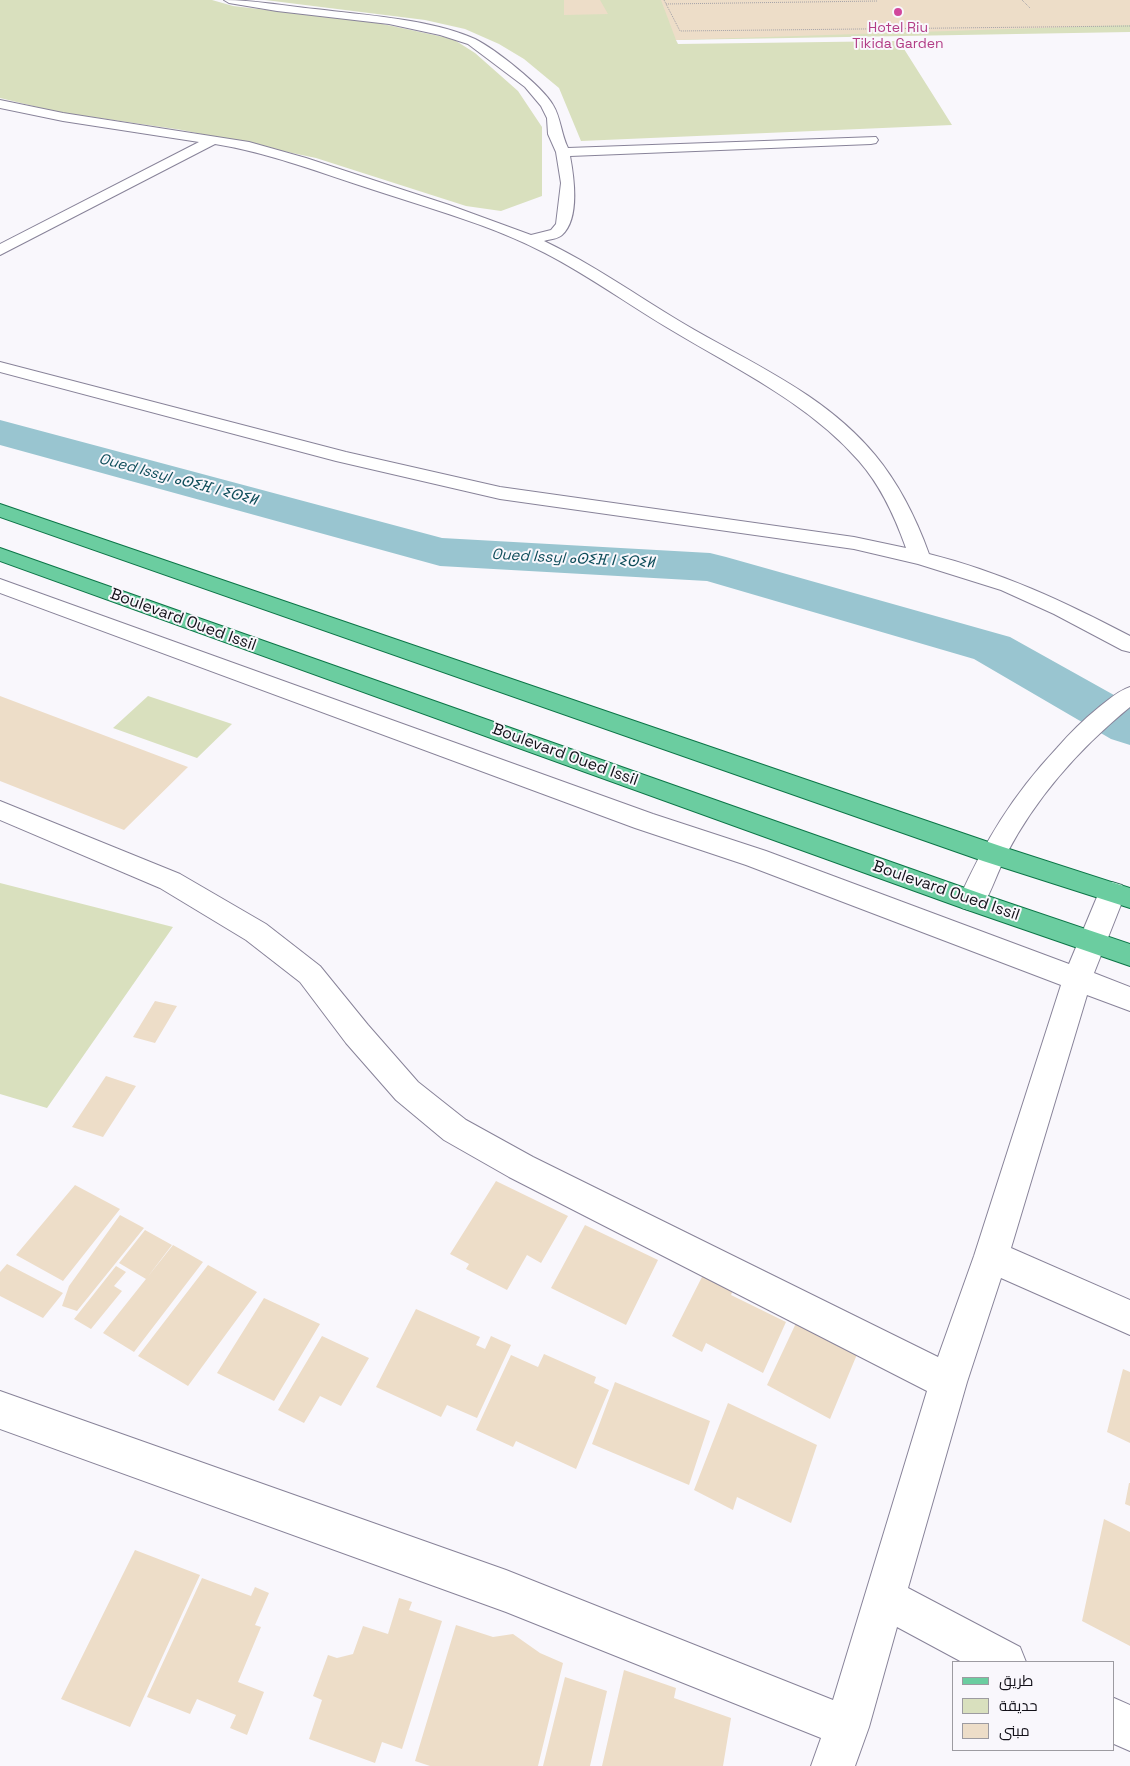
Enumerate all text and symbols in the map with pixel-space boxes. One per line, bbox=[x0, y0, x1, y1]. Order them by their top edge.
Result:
marker: Hotel Riu Tikida Garden bbox=[892, 6, 904, 18]
place label: Hotel Riu Tikida Garden bbox=[852, 20, 944, 52]
water label: Oued Issyl ⴰⵙⵉⴼ ⵏ ⵉⵙⵉⵍ bbox=[97, 450, 259, 510]
water label: Oued Issyl ⴰⵙⵉⴼ ⵏ ⵉⵙⵉⵍ bbox=[491, 546, 655, 572]
street label: Boulevard Oued Issil bbox=[107, 585, 259, 655]
street label: Boulevard Oued Issil bbox=[489, 720, 641, 790]
street label: Boulevard Oued Issil bbox=[870, 857, 1022, 925]
legend bbox=[952, 1661, 1115, 1751]
text: طريق bbox=[999, 1671, 1033, 1690]
text: حديقة bbox=[999, 1696, 1038, 1715]
text: مبنى bbox=[999, 1721, 1030, 1740]

